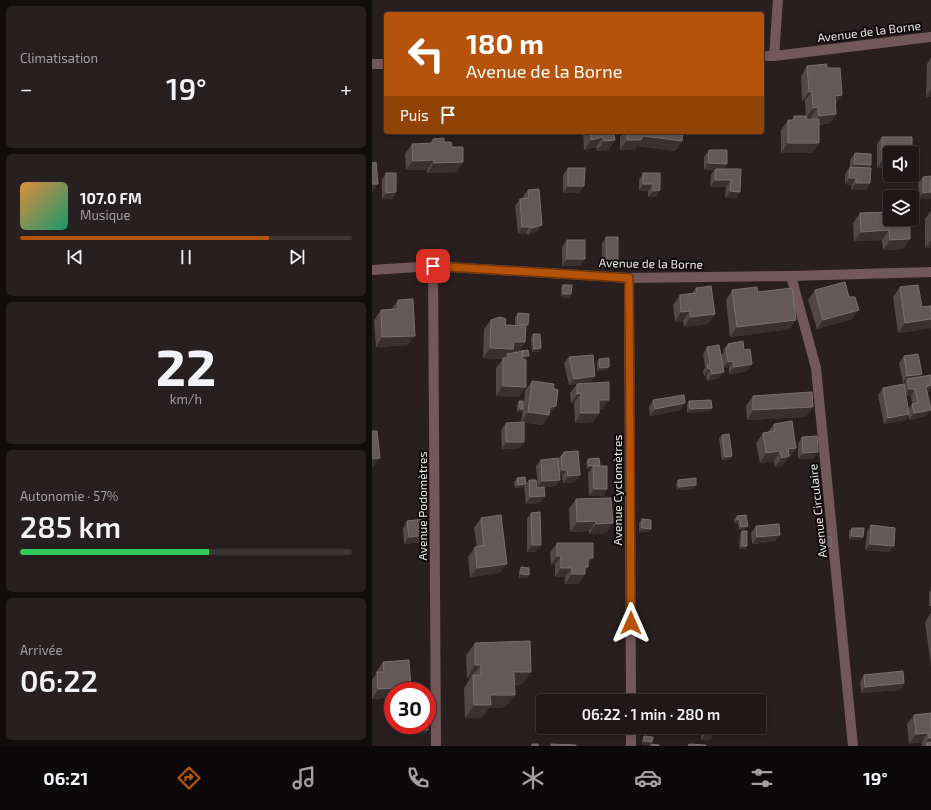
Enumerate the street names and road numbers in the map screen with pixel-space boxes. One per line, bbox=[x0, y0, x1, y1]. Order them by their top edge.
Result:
street label: Avenue de la Borne bbox=[816, 18, 922, 44]
street label: Avenue de la Borne bbox=[599, 255, 703, 271]
street label: Avenue Cyclomètres bbox=[610, 435, 624, 545]
street label: Avenue Podomètres bbox=[415, 451, 429, 561]
street label: Avenue Circulaire bbox=[805, 463, 829, 559]

